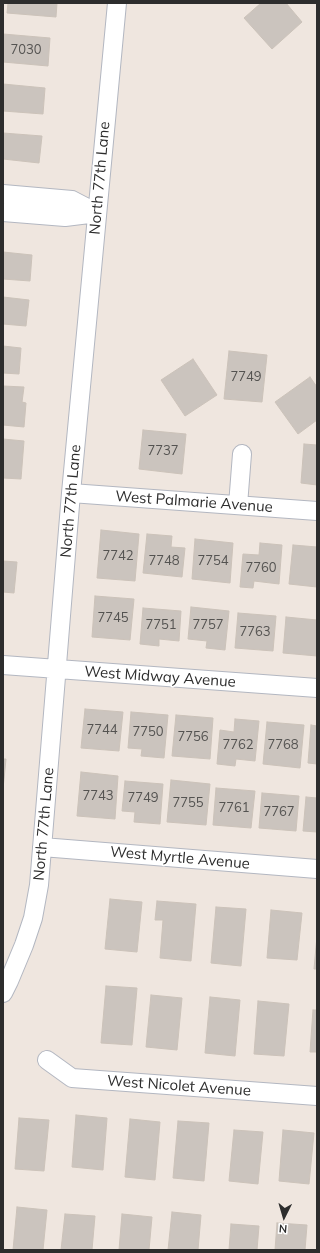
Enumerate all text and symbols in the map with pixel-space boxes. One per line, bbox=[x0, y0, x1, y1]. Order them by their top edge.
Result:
house number: 7030 bbox=[10, 42, 42, 58]
street label: North 77th Lane bbox=[86, 121, 114, 235]
house number: 7749 bbox=[230, 369, 262, 385]
house number: 7737 bbox=[147, 443, 179, 459]
street label: North 77th Lane bbox=[57, 444, 85, 558]
street label: West Palmarie Avenue bbox=[115, 488, 273, 516]
house number: 7742 bbox=[102, 548, 134, 564]
house number: 7748 bbox=[148, 553, 180, 569]
house number: 7754 bbox=[197, 553, 229, 569]
house number: 7760 bbox=[245, 560, 277, 576]
house number: 7745 bbox=[97, 610, 129, 626]
house number: 7751 bbox=[145, 617, 177, 633]
house number: 7757 bbox=[192, 617, 224, 633]
house number: 7763 bbox=[239, 624, 271, 640]
street label: West Midway Avenue bbox=[84, 663, 236, 691]
house number: 7744 bbox=[86, 722, 118, 738]
house number: 7750 bbox=[132, 724, 164, 740]
house number: 7756 bbox=[177, 729, 209, 745]
house number: 7762 bbox=[222, 737, 254, 753]
house number: 7768 bbox=[267, 737, 299, 753]
street label: North 77th Lane bbox=[30, 767, 58, 881]
house number: 7743 bbox=[82, 788, 114, 804]
house number: 7749 bbox=[127, 790, 159, 806]
house number: 7755 bbox=[172, 795, 204, 811]
house number: 7761 bbox=[218, 800, 250, 816]
house number: 7767 bbox=[263, 804, 295, 820]
street label: West Myrtle Avenue bbox=[109, 843, 251, 873]
street label: West Nicolet Avenue bbox=[106, 1072, 252, 1100]
north arrow bbox=[264, 1197, 304, 1237]
text: N bbox=[278, 1222, 288, 1236]

